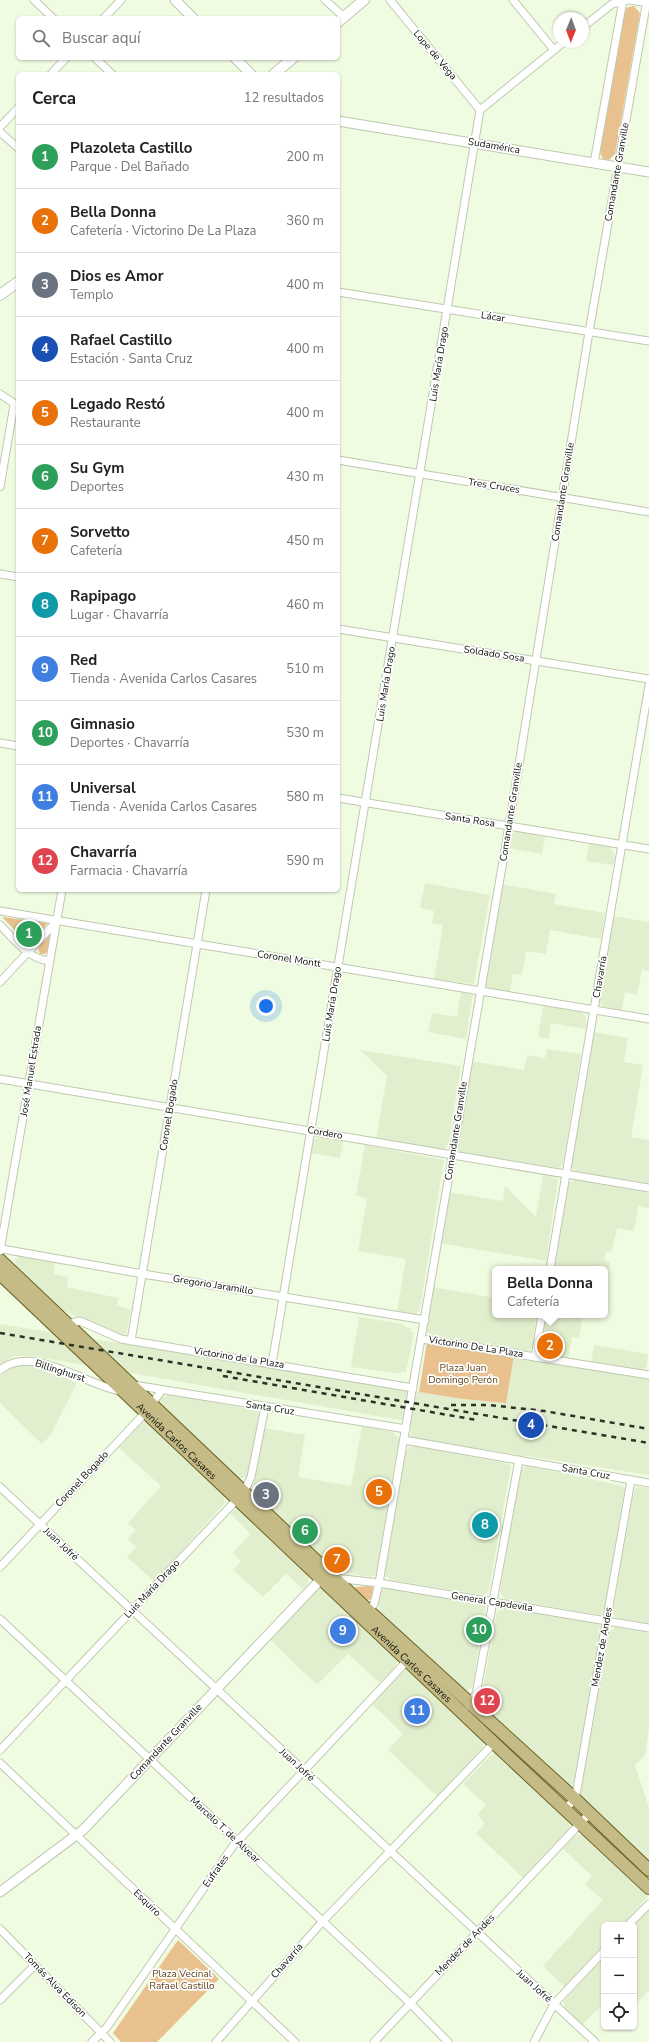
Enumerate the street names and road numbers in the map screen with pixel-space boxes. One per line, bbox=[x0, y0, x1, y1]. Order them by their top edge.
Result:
street label: Lope de Vega bbox=[410, 27, 460, 83]
street label: Comandante Granville bbox=[601, 122, 633, 222]
street label: Sudamérica bbox=[467, 135, 521, 157]
street label: Lácar bbox=[480, 308, 506, 326]
street label: Luis María Drago bbox=[426, 325, 452, 403]
street label: Comandante Granville bbox=[548, 442, 578, 542]
street label: Tres Cruces bbox=[467, 475, 521, 497]
street label: Soldado Sosa bbox=[463, 642, 525, 666]
street label: Luis María Drago bbox=[373, 645, 399, 723]
street label: Comandante Granville bbox=[496, 762, 526, 862]
street label: Santa Rosa bbox=[444, 809, 496, 831]
street label: Coronel Montt bbox=[256, 947, 322, 971]
street label: Chavarría bbox=[589, 955, 611, 999]
street label: Luis María Drago bbox=[319, 965, 345, 1043]
street label: José Manuel Estrada bbox=[17, 1025, 45, 1118]
street label: Coronel Bogado bbox=[156, 1078, 182, 1152]
street label: Comandante Granville bbox=[441, 1081, 471, 1181]
street label: Cordero bbox=[306, 1123, 344, 1143]
street label: Gregorio Jaramillo bbox=[172, 1272, 255, 1298]
street label: Victorino De La Plaza bbox=[427, 1332, 524, 1361]
street label: Victorino de la Plaza bbox=[192, 1344, 285, 1372]
street label: Billinghurst bbox=[33, 1356, 87, 1386]
street label: Santa Cruz bbox=[245, 1397, 296, 1419]
street label: Avenida Carlos Casares bbox=[133, 1400, 220, 1483]
street label: Coronel Bogado bbox=[52, 1447, 112, 1510]
street label: Santa Cruz bbox=[561, 1461, 612, 1483]
street label: Juan Jofré bbox=[40, 1523, 82, 1564]
street label: Luis María Drago bbox=[121, 1556, 183, 1622]
street label: General Capdevila bbox=[450, 1589, 534, 1615]
street label: Mendez de Andes bbox=[588, 1606, 616, 1688]
street label: Avenida Carlos Casares bbox=[368, 1623, 455, 1706]
street label: Comandante Granville bbox=[127, 1701, 205, 1783]
street label: Juan Jofré bbox=[276, 1744, 318, 1785]
street label: Marcelo T. de Alvear bbox=[187, 1794, 264, 1867]
street label: Eufrates bbox=[200, 1852, 233, 1890]
street label: Esquiro bbox=[130, 1886, 164, 1920]
street label: Mendez de Andes bbox=[432, 1911, 498, 1979]
street label: Chavarría bbox=[268, 1940, 306, 1982]
street label: Tomás Alva Edison bbox=[20, 1950, 90, 2020]
street label: Juan Jofré bbox=[512, 1966, 555, 2006]

